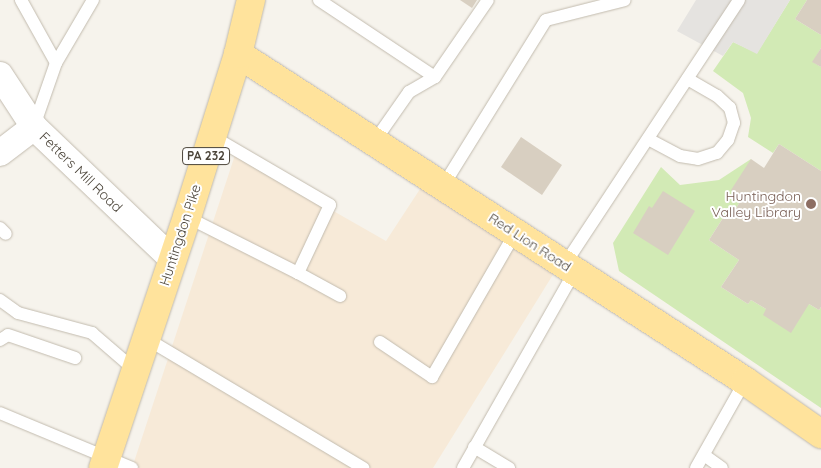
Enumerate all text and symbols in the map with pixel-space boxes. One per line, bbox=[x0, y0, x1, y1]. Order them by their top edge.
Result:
street label: Fetters Mill Road bbox=[36, 128, 126, 216]
road number: PA 232 bbox=[181, 146, 231, 166]
street label: Huntingdon Pike bbox=[156, 182, 204, 288]
place label: Huntingdon Valley Library bbox=[711, 188, 801, 220]
marker: Huntingdon Valley Library bbox=[805, 198, 817, 210]
street label: Red Lion Road bbox=[486, 209, 574, 275]

